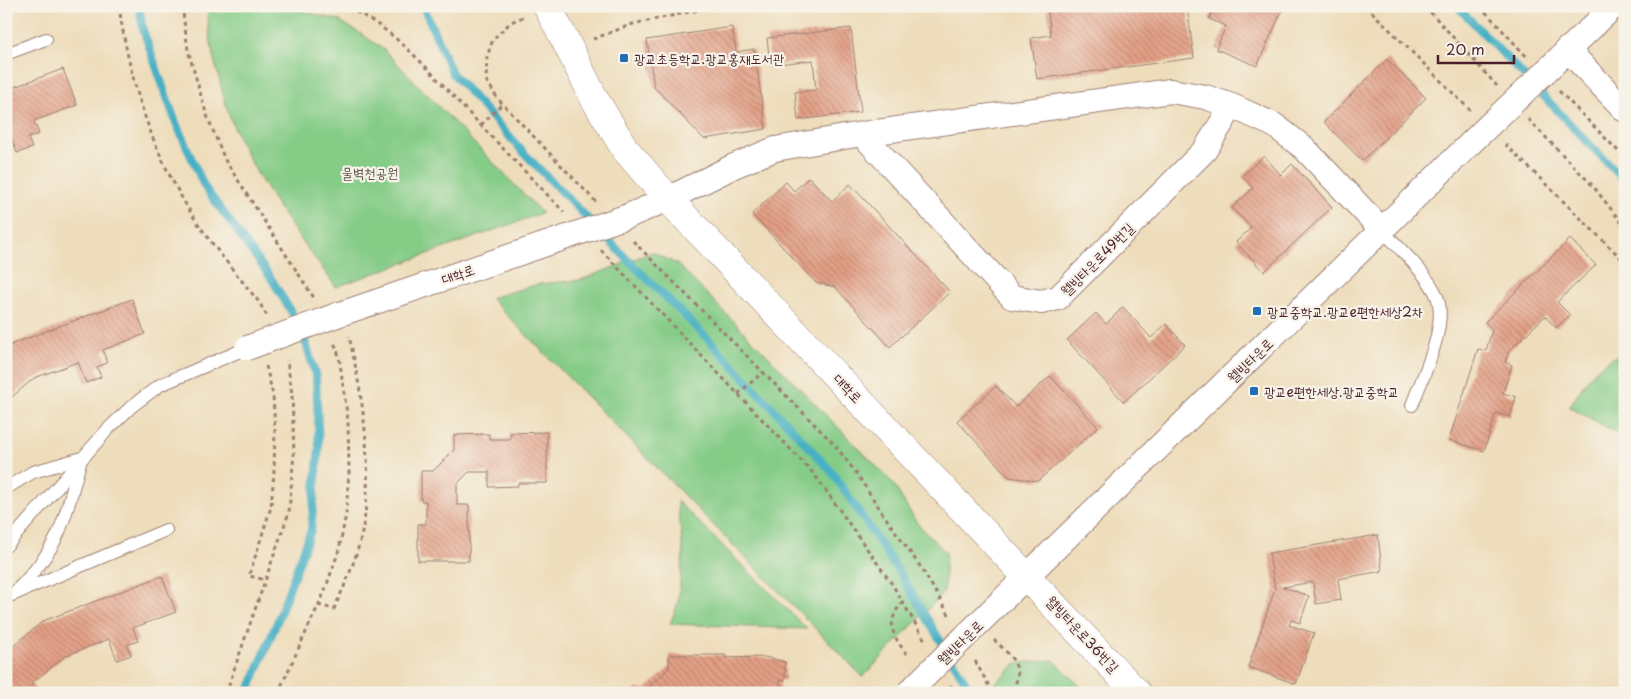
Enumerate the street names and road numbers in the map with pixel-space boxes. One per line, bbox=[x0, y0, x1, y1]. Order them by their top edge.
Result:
street label: 웰빙타운로49번길 bbox=[1056, 217, 1139, 300]
street label: 대학로 bbox=[439, 259, 477, 289]
street label: 웰빙타운로 bbox=[1222, 333, 1278, 387]
street label: 대학로 bbox=[829, 369, 867, 407]
street label: 웰빙타운로36번길 bbox=[1042, 591, 1125, 677]
street label: 웰빙타운로 bbox=[932, 615, 988, 669]

